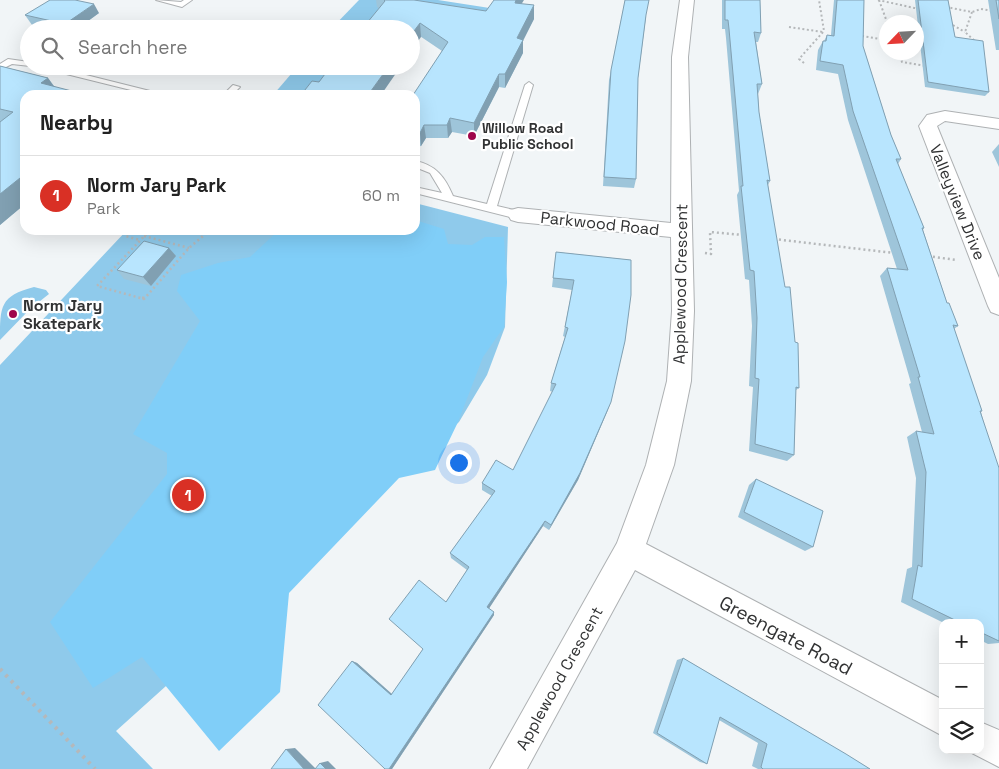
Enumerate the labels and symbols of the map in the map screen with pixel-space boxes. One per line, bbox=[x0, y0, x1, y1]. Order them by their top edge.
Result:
north arrow bbox=[879, 15, 924, 60]
place label: Willow Road Public School bbox=[482, 119, 573, 153]
marker: Willow Road Public School bbox=[466, 130, 478, 142]
street label: Valleyview Drive bbox=[925, 141, 990, 263]
street label: Applewood Crescent bbox=[669, 203, 692, 365]
street label: Parkwood Road bbox=[539, 207, 660, 240]
place label: Norm Jary Skatepark bbox=[23, 295, 102, 334]
marker: Norm Jary Skatepark bbox=[7, 308, 19, 320]
your location bbox=[446, 450, 472, 476]
pin: 1 bbox=[172, 476, 204, 514]
street label: Greengate Road bbox=[715, 590, 857, 681]
street label: Applewood Crescent bbox=[511, 603, 608, 754]

